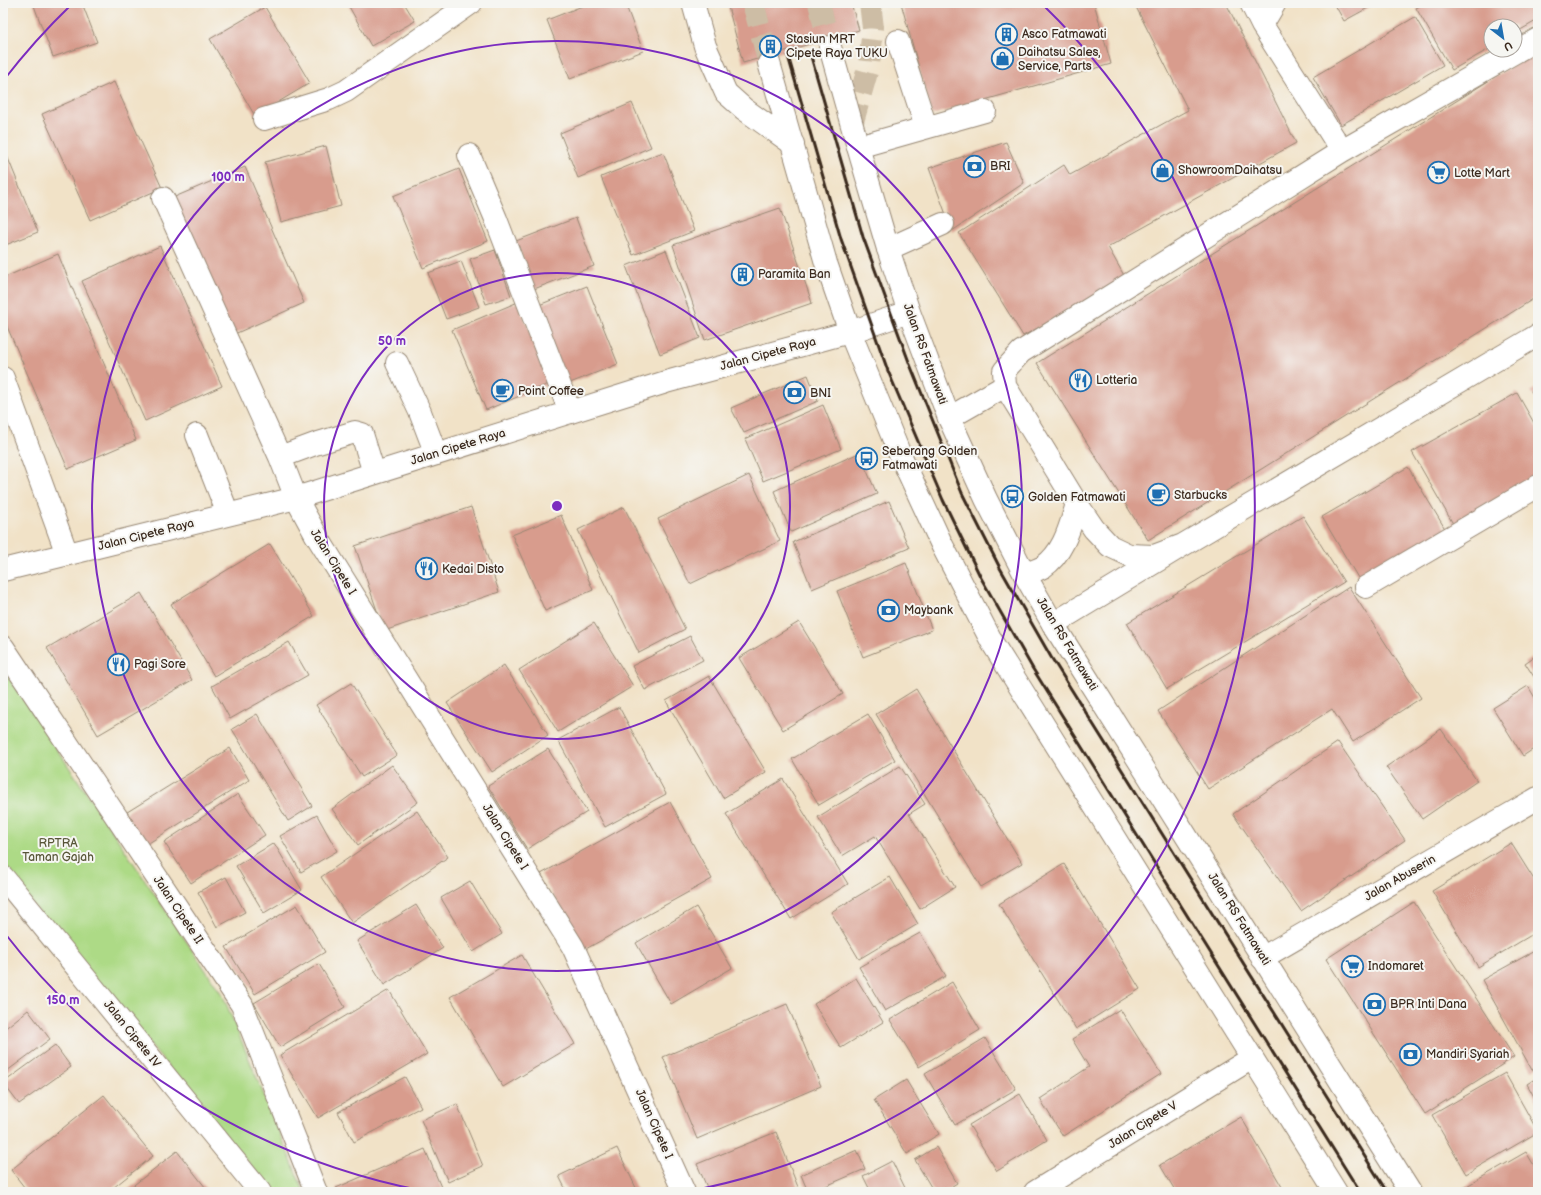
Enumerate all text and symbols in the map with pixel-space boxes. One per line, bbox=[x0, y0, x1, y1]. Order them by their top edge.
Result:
north arrow bbox=[1483, 18, 1523, 58]
building icon: Asco Fatmawati bbox=[993, 21, 1019, 47]
place label: Asco Fatmawati bbox=[1022, 27, 1107, 42]
place label: Stasiun MRT Cipete Raya TUKU bbox=[786, 32, 888, 61]
building icon: Stasiun MRT Cipete Raya TUKU bbox=[757, 33, 783, 59]
text: U bbox=[1501, 39, 1515, 54]
place label: Daihatsu Sales, Service, Parts bbox=[1018, 45, 1101, 74]
shop icon: Daihatsu Sales, Service, Parts bbox=[990, 46, 1016, 72]
bank icon: BRI bbox=[961, 153, 987, 179]
shop icon: ShowroomDaihatsu bbox=[1150, 157, 1176, 183]
place label: BRI bbox=[990, 159, 1011, 174]
supermarket icon: Lotte Mart bbox=[1426, 160, 1452, 186]
place label: ShowroomDaihatsu bbox=[1178, 163, 1282, 178]
place label: Lotte Mart bbox=[1454, 166, 1510, 181]
text: 100 m bbox=[211, 170, 245, 185]
building icon: Paramita Ban bbox=[730, 261, 756, 287]
place label: Paramita Ban bbox=[758, 267, 831, 282]
street label: Jalan RS Fatmawati bbox=[900, 301, 950, 407]
text: 50 m bbox=[378, 334, 406, 349]
street label: Jalan Cipete Raya bbox=[718, 334, 818, 374]
restaurant icon: Lotteria bbox=[1068, 367, 1094, 393]
place label: Lotteria bbox=[1096, 373, 1137, 388]
cafe icon: Point Coffee bbox=[490, 378, 516, 404]
bank icon: BNI bbox=[782, 380, 808, 406]
place label: Point Coffee bbox=[518, 384, 584, 399]
place label: BNI bbox=[810, 386, 831, 401]
street label: Jalan Cipete Raya bbox=[409, 425, 507, 469]
place label: Seberang Golden Fatmawati bbox=[882, 444, 977, 473]
bus stop icon: Seberang Golden Fatmawati bbox=[854, 445, 880, 471]
cafe icon: Starbucks bbox=[1145, 482, 1171, 508]
bus stop icon: Golden Fatmawati bbox=[1000, 484, 1026, 510]
place label: Starbucks bbox=[1174, 488, 1227, 503]
place label: Golden Fatmawati bbox=[1028, 490, 1126, 505]
centre of rings bbox=[550, 499, 564, 513]
street label: Jalan Cipete Raya bbox=[96, 516, 196, 554]
street label: Jalan Cipete I bbox=[307, 526, 359, 598]
restaurant icon: Kedai Disto bbox=[414, 556, 440, 582]
place label: Kedai Disto bbox=[442, 562, 504, 577]
street label: Jalan RS Fatmawati bbox=[1033, 594, 1101, 694]
bank icon: Maybank bbox=[876, 597, 902, 623]
place label: Maybank bbox=[904, 603, 953, 618]
restaurant icon: Pagi Sore bbox=[106, 651, 132, 677]
place label: Pagi Sore bbox=[134, 657, 186, 672]
street label: Jalan Cipete I bbox=[479, 801, 531, 873]
park label: RPTRA Taman Gajah bbox=[22, 836, 94, 865]
street label: Jalan Abuserin bbox=[1362, 851, 1439, 904]
street label: Jalan RS Fatmawati bbox=[1204, 870, 1274, 968]
street label: Jalan Cipete II bbox=[150, 873, 206, 947]
supermarket icon: Indomaret bbox=[1340, 953, 1366, 979]
place label: Indomaret bbox=[1368, 959, 1424, 974]
bank icon: BPR Inti Dana bbox=[1362, 991, 1388, 1017]
text: 150 m bbox=[47, 993, 79, 1008]
street label: Jalan Cipete IV bbox=[100, 997, 164, 1071]
place label: BPR Inti Dana bbox=[1390, 997, 1467, 1012]
bank icon: Mandiri Syariah bbox=[1398, 1041, 1424, 1067]
place label: Mandiri Syariah bbox=[1426, 1047, 1510, 1062]
street label: Jalan Cipete I bbox=[632, 1087, 676, 1162]
street label: Jalan Cipete V bbox=[1106, 1098, 1181, 1152]

